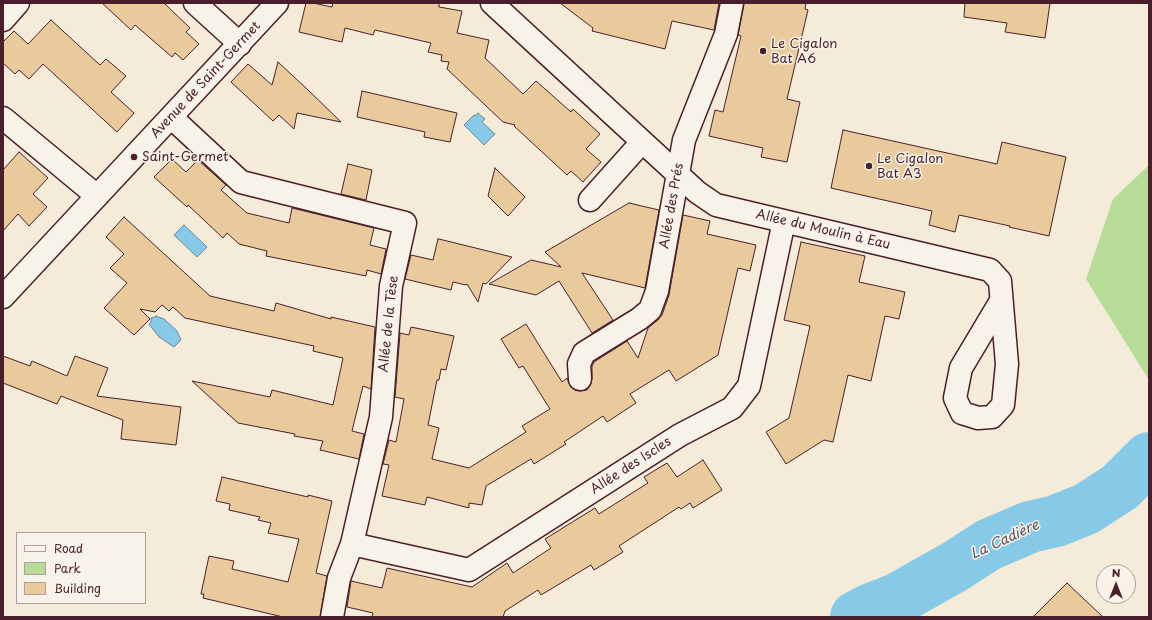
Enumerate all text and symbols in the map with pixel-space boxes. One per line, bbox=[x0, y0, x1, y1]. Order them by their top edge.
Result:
street label: Avenue de Saint-Germet bbox=[148, 18, 264, 142]
place label: Le Cigalon Bat A6 bbox=[771, 36, 838, 67]
marker: Le Cigalon Bat A6 bbox=[758, 46, 768, 56]
place label: Saint-Germet bbox=[142, 149, 229, 165]
place label: Le Cigalon Bat A3 bbox=[877, 151, 944, 182]
marker: Saint-Germet bbox=[129, 152, 139, 162]
marker: Le Cigalon Bat A3 bbox=[864, 161, 874, 171]
street label: Allée des Prés bbox=[657, 162, 687, 250]
street label: Allée du Moulin à Eau bbox=[754, 207, 892, 253]
street label: Allée de la Tèse bbox=[376, 275, 402, 373]
street label: Allée des Iscles bbox=[588, 434, 674, 498]
water label: La Cadière bbox=[968, 517, 1042, 563]
legend bbox=[16, 532, 146, 604]
text: Road bbox=[54, 539, 83, 557]
text: Park bbox=[54, 559, 81, 577]
north arrow bbox=[1096, 564, 1136, 604]
text: N bbox=[1112, 564, 1120, 581]
text: Building bbox=[54, 579, 101, 597]

